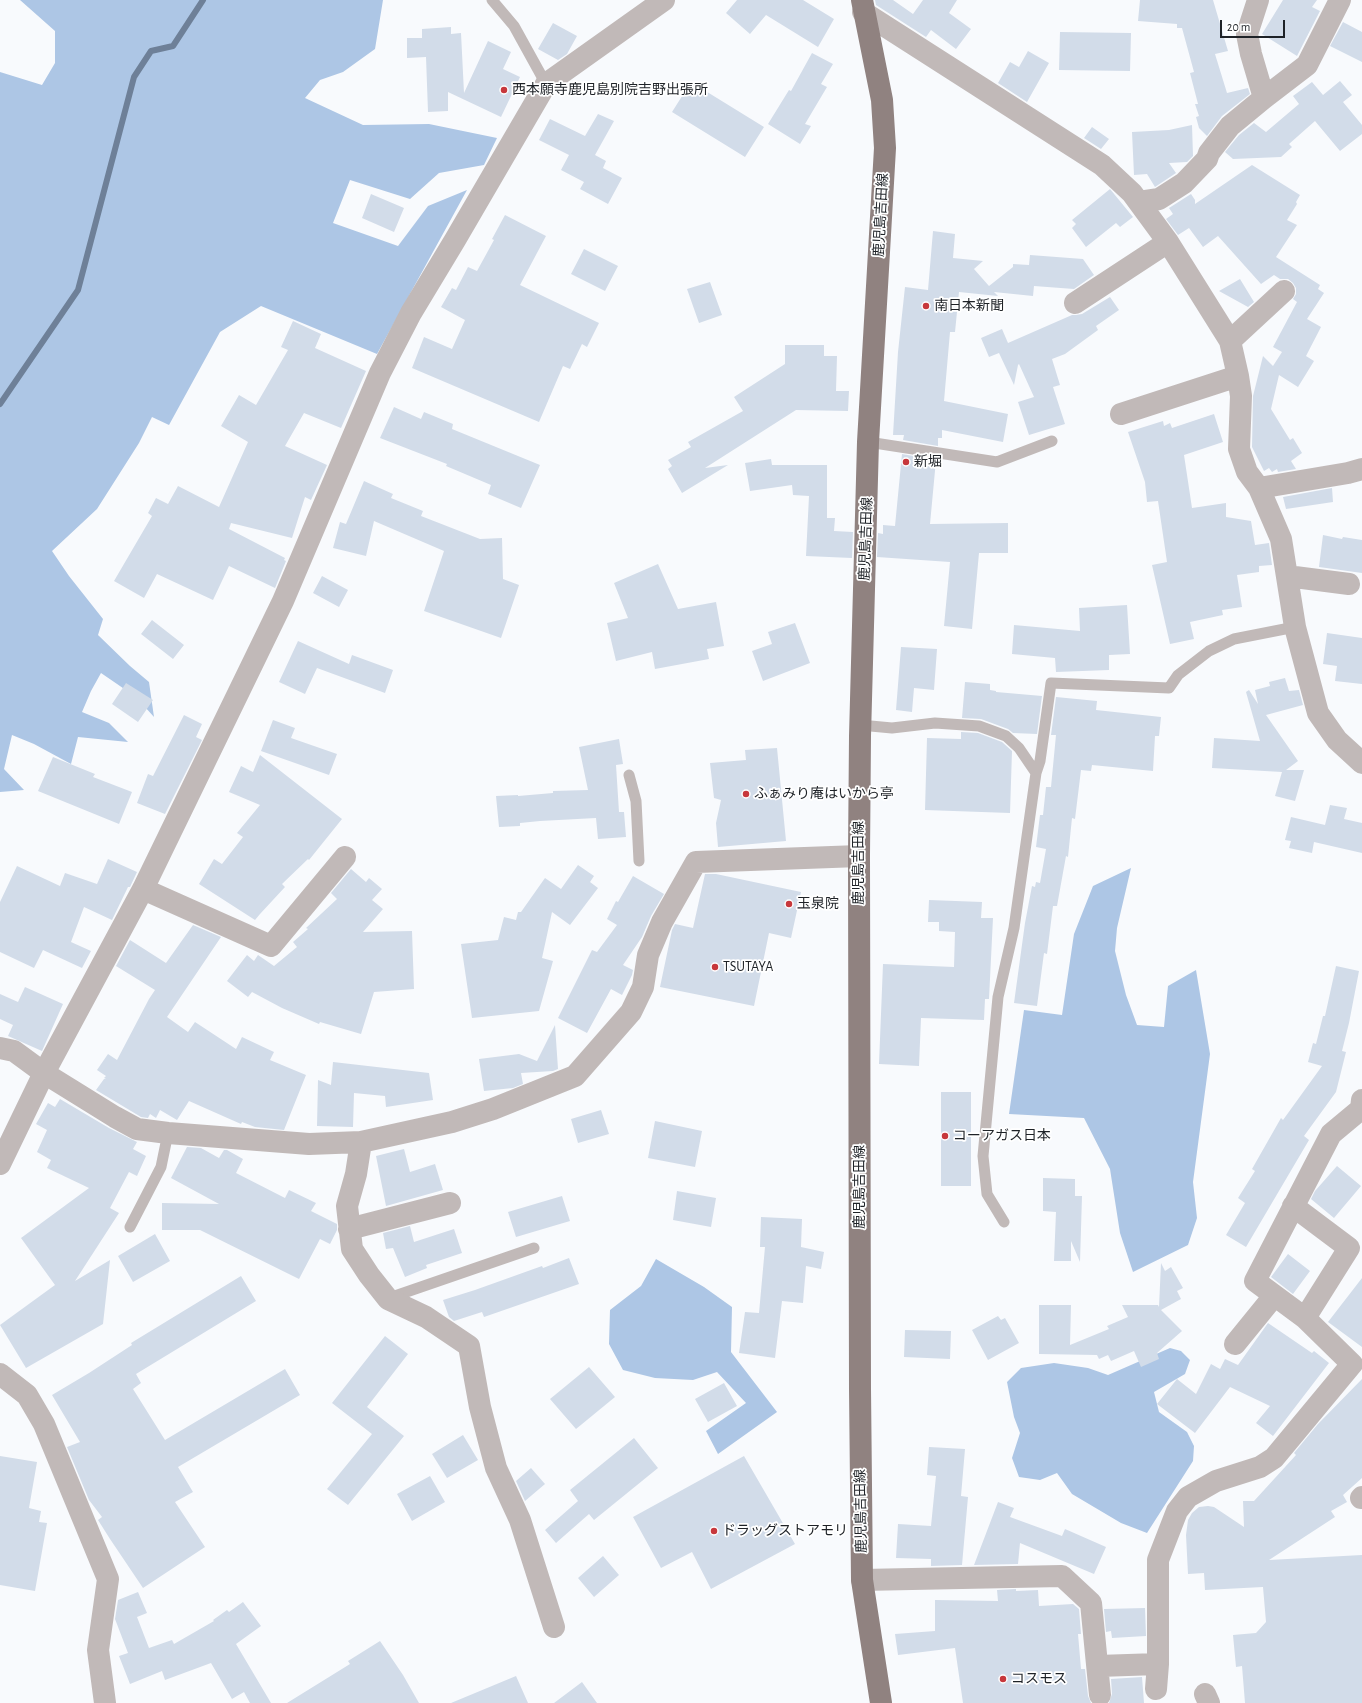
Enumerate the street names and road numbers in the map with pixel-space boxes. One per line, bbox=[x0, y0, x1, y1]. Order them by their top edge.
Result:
street label: 鹿児島吉田線 bbox=[870, 173, 892, 257]
street label: 鹿児島吉田線 bbox=[856, 497, 876, 581]
street label: 鹿児島吉田線 bbox=[851, 821, 867, 905]
street label: 鹿児島吉田線 bbox=[852, 1145, 868, 1229]
street label: 鹿児島吉田線 bbox=[852, 1469, 870, 1553]

